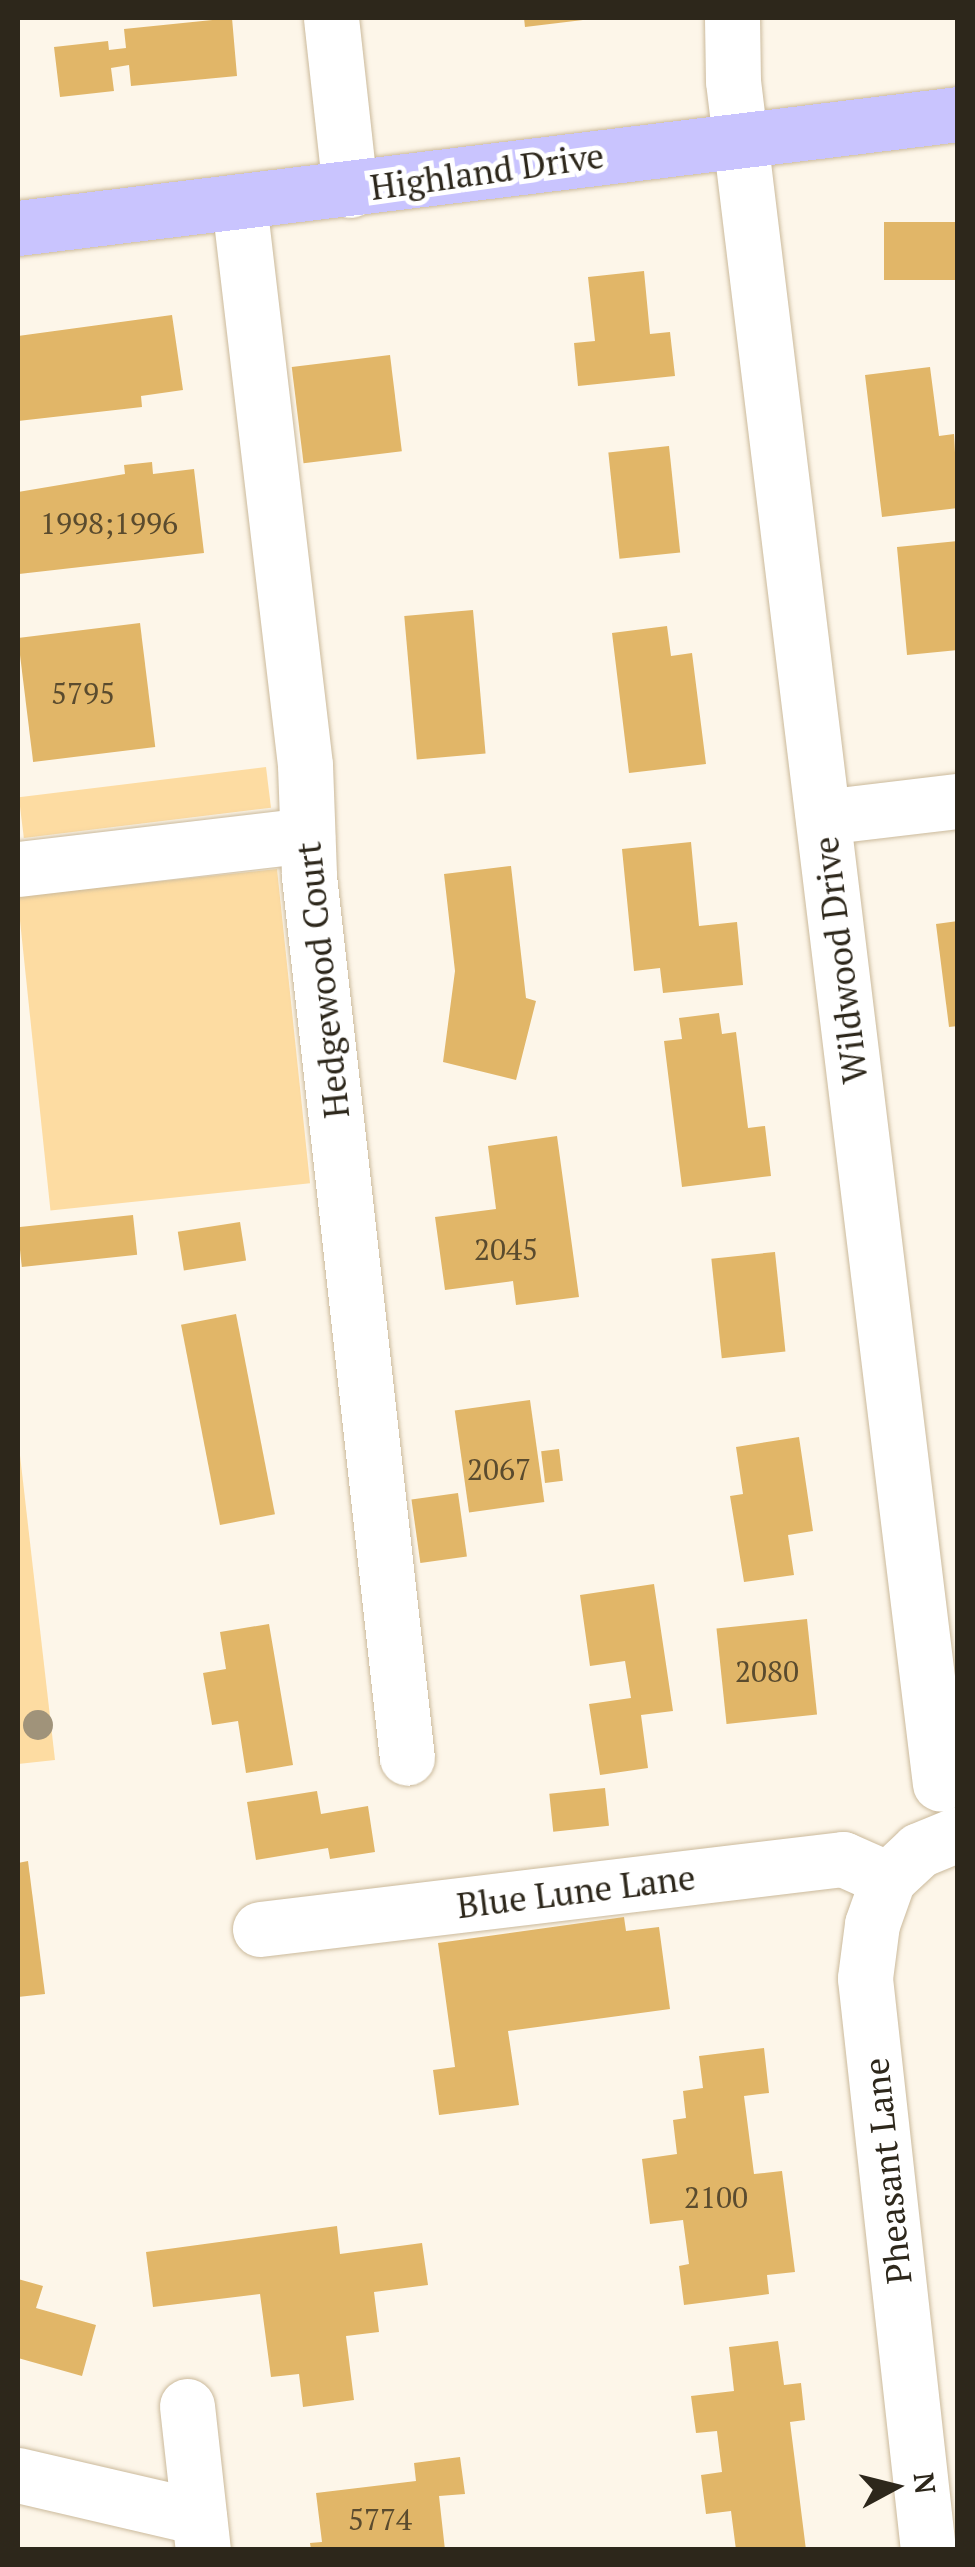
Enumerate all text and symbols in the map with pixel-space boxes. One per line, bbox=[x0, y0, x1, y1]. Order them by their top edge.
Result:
street label: Highland Drive bbox=[368, 134, 606, 208]
house number: 1998;1996 bbox=[40, 505, 178, 541]
house number: 5795 bbox=[51, 675, 115, 711]
street label: Wildwood Drive bbox=[804, 834, 876, 1086]
street label: Hedgewood Court bbox=[287, 840, 357, 1120]
house number: 2045 bbox=[474, 1231, 538, 1267]
house number: 2067 bbox=[467, 1451, 531, 1487]
house number: 2080 bbox=[735, 1653, 799, 1689]
street label: Blue Lune Lane bbox=[454, 1856, 698, 1926]
street label: Pheasant Lane bbox=[854, 2056, 920, 2286]
house number: 2100 bbox=[684, 2179, 748, 2215]
north arrow bbox=[845, 2437, 945, 2537]
text: N bbox=[906, 2470, 945, 2496]
house number: 5774 bbox=[348, 2501, 412, 2537]

